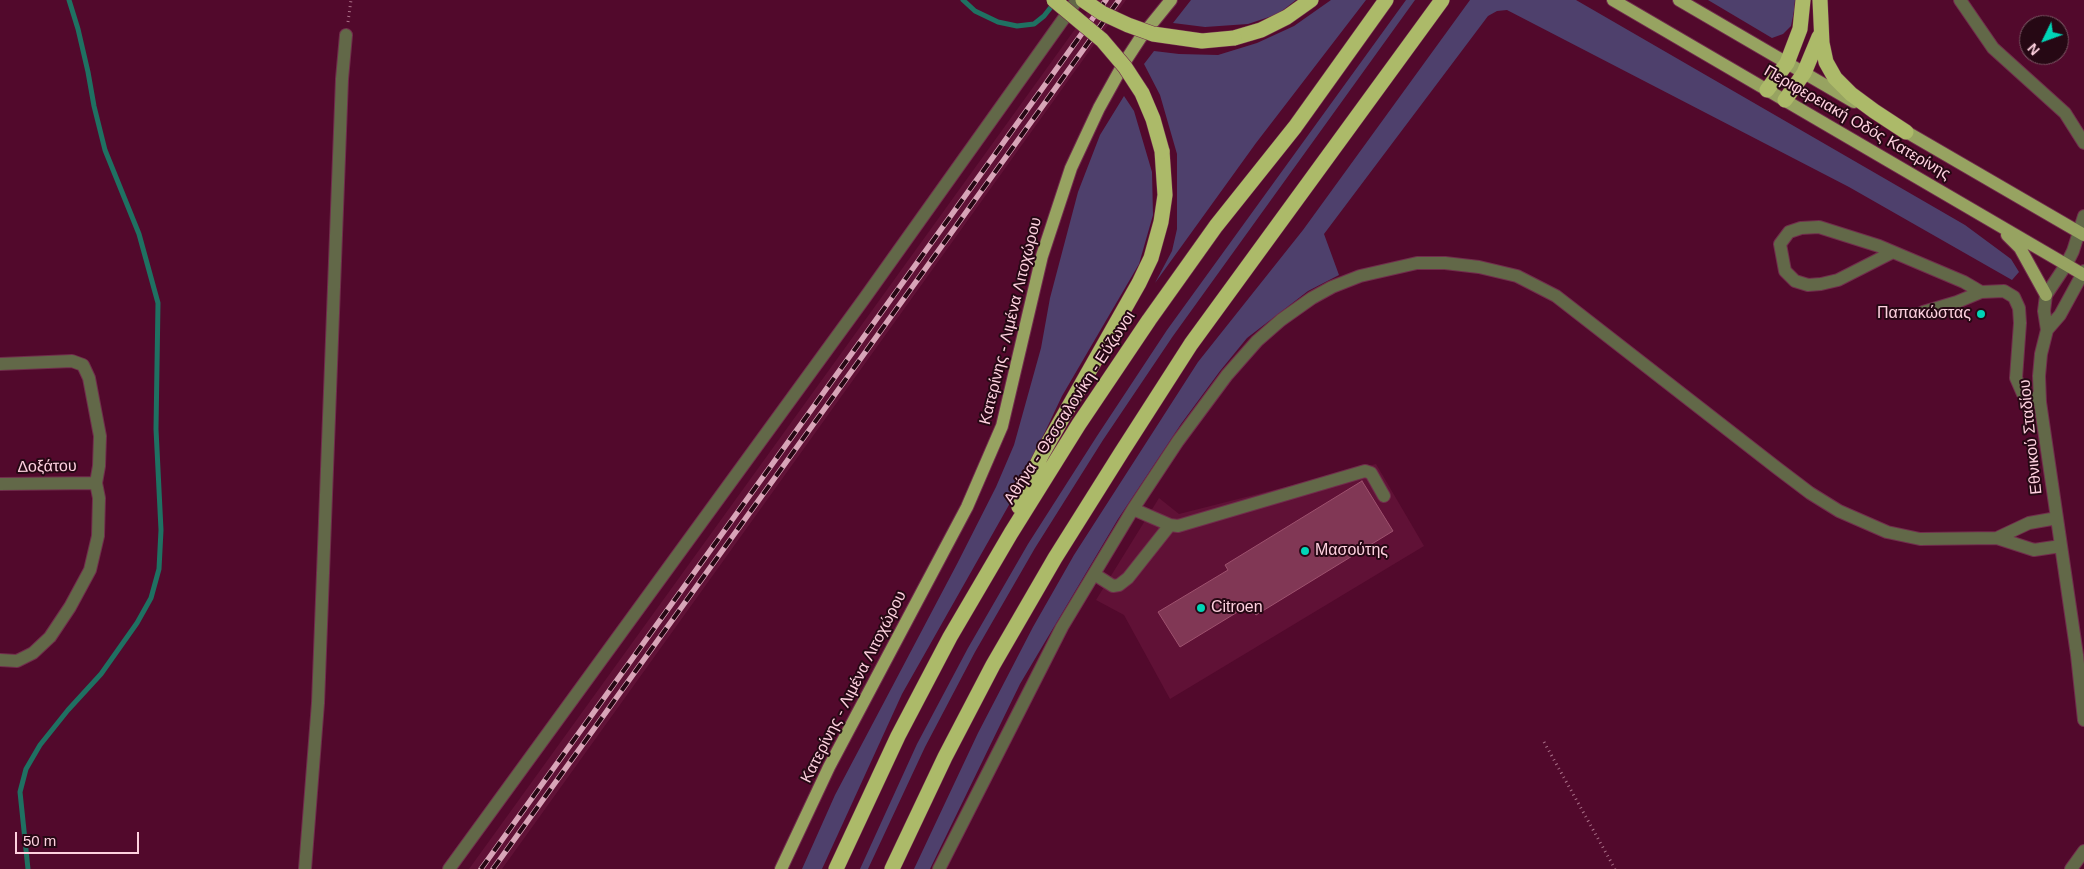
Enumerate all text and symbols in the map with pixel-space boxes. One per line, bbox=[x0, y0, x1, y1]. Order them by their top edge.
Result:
north arrow bbox=[2019, 15, 2069, 65]
text: N bbox=[2024, 40, 2043, 58]
street label: Περιφερειακή Οδός Κατερίνης bbox=[1760, 62, 1954, 184]
street label: Κατερίνης - Λιμένα Λιτοχώρου bbox=[976, 215, 1046, 427]
place label: Παπακώστας bbox=[1877, 304, 1971, 324]
street label: Αθήνα - Θεσσαλονίκη - Εύζωνοι bbox=[1000, 308, 1140, 508]
marker: Παπακώστας bbox=[1975, 308, 1987, 320]
street label: Εθνικού Σταδίου bbox=[2015, 379, 2047, 495]
street label: Δοξάτου bbox=[17, 457, 77, 477]
place label: Μασούτης bbox=[1315, 541, 1388, 561]
marker: Μασούτης bbox=[1299, 545, 1311, 557]
street label: Κατερίνης - Λιμένα Λιτοχώρου bbox=[797, 588, 911, 786]
place label: Citroen bbox=[1211, 598, 1263, 618]
marker: Citroen bbox=[1195, 602, 1207, 614]
scale bar bbox=[18, 822, 141, 854]
text: 50 m bbox=[23, 832, 56, 849]

